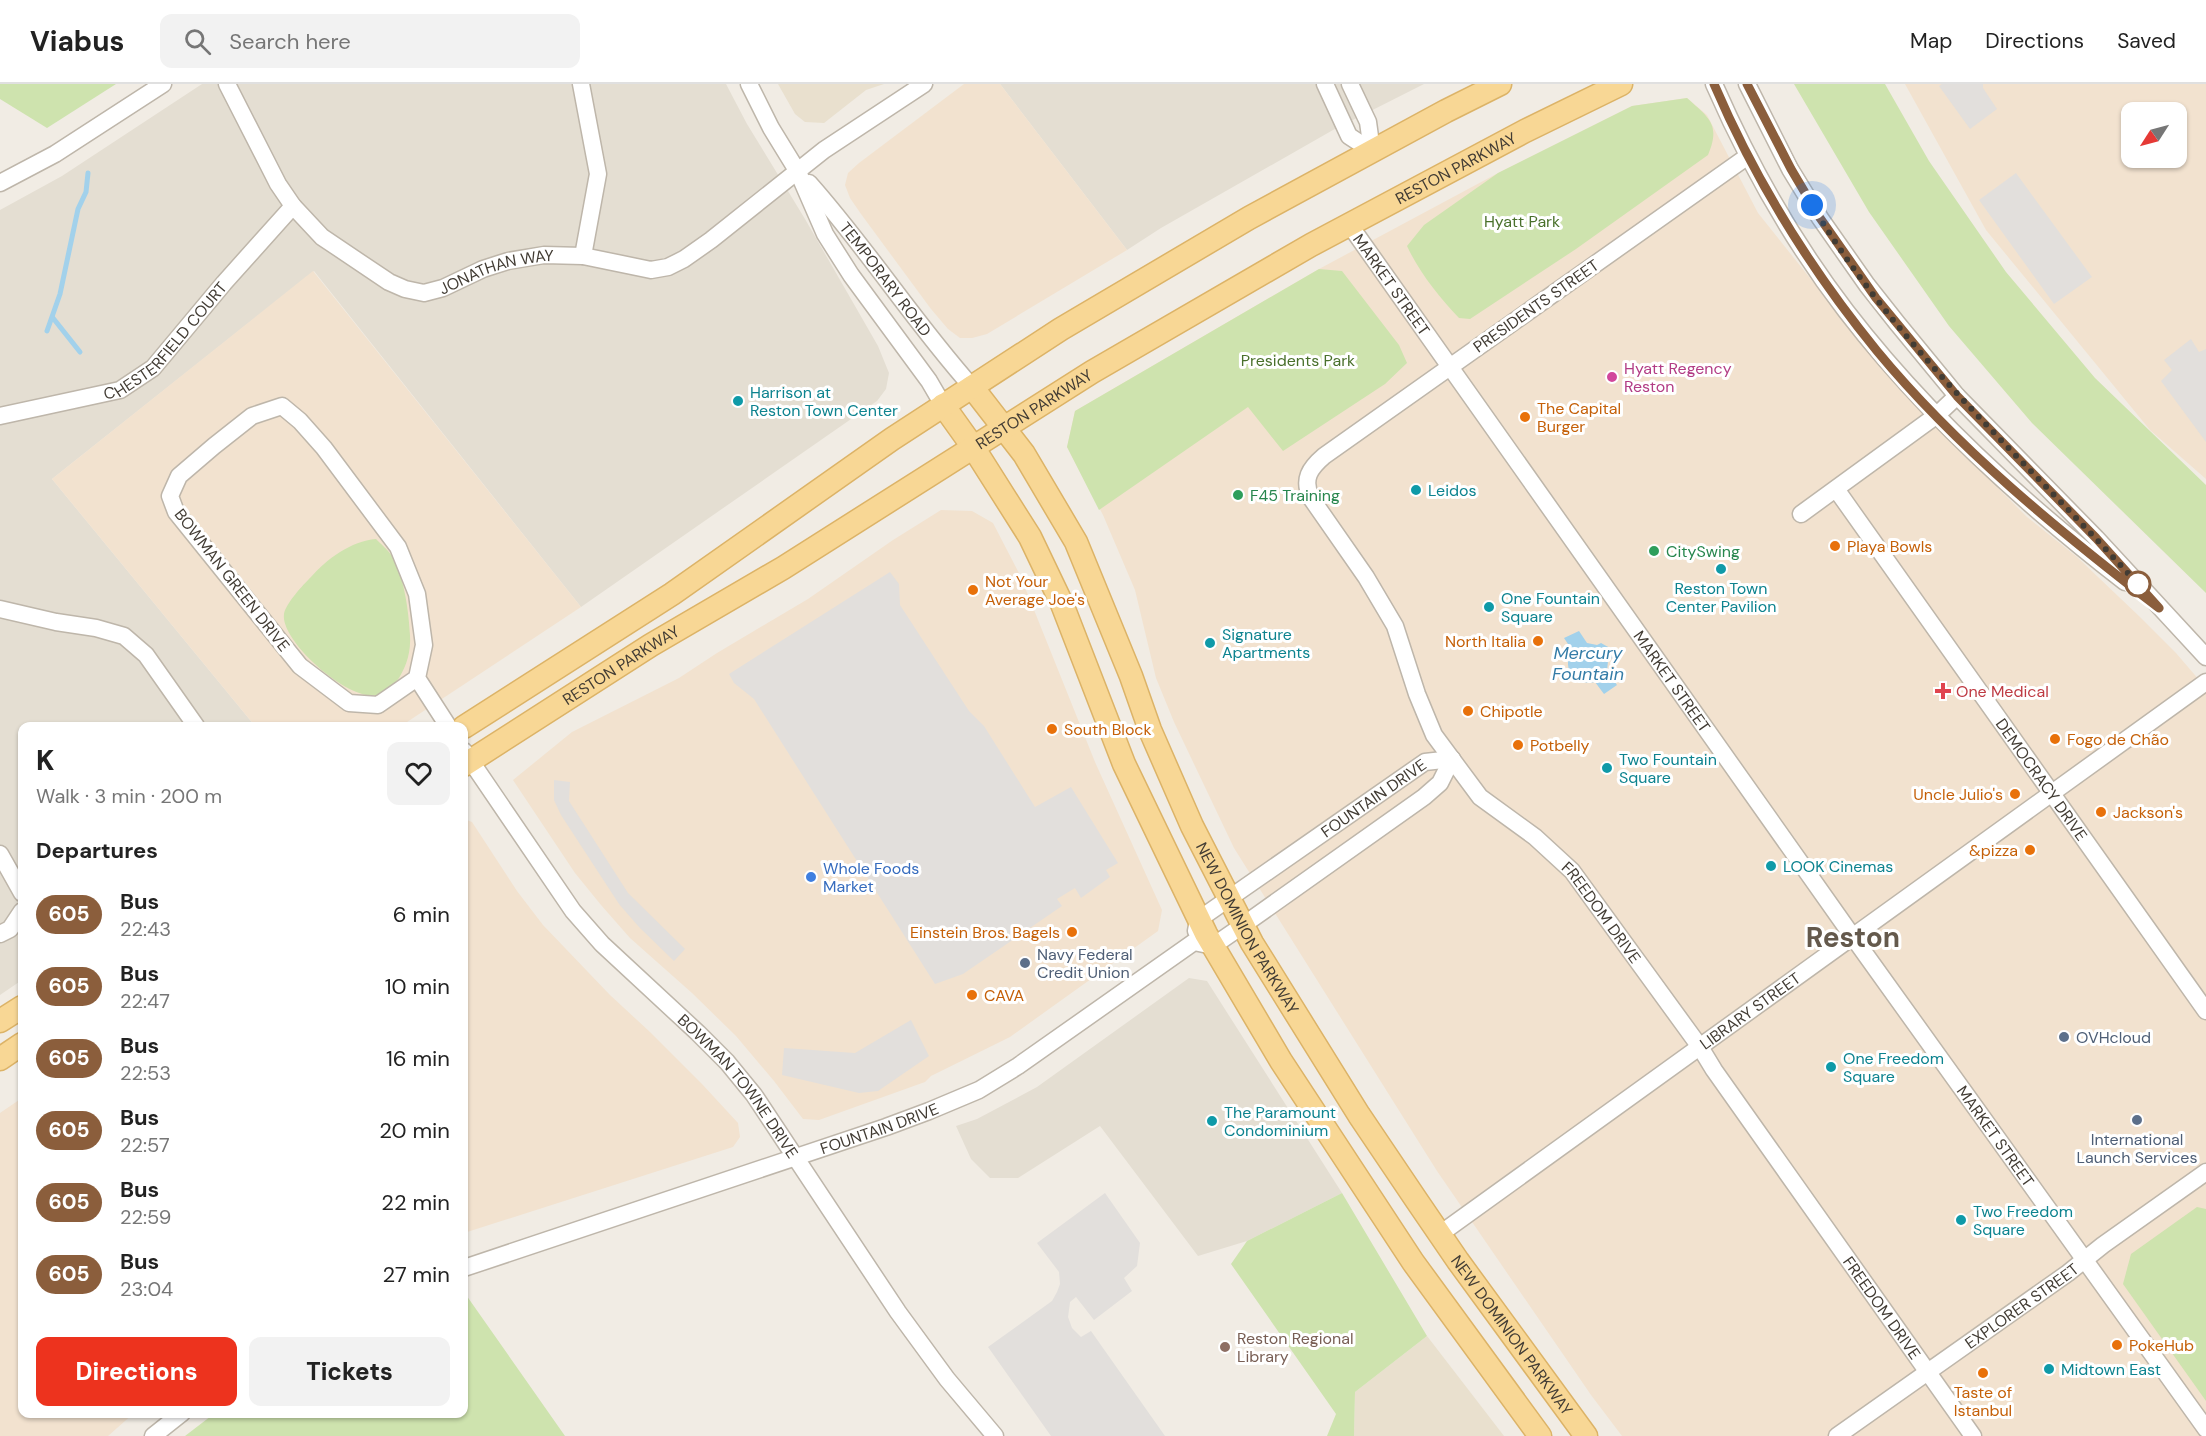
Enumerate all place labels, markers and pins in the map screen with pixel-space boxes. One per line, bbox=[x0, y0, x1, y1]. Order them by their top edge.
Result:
place label: Hyatt Regency Reston bbox=[1624, 358, 1732, 397]
marker: Hyatt Regency Reston bbox=[1605, 370, 1619, 384]
place label: Harrison at Reston Town Center bbox=[750, 382, 898, 421]
marker: Harrison at Reston Town Center bbox=[731, 394, 745, 408]
place label: The Capital Burger bbox=[1537, 398, 1621, 437]
marker: The Capital Burger bbox=[1518, 410, 1532, 424]
place label: Leidos bbox=[1428, 480, 1477, 501]
marker: Leidos bbox=[1409, 483, 1423, 497]
place label: F45 Training bbox=[1250, 485, 1340, 506]
marker: F45 Training bbox=[1231, 488, 1245, 502]
place label: Playa Bowls bbox=[1847, 536, 1932, 557]
marker: Playa Bowls bbox=[1828, 539, 1842, 553]
place label: CitySwing bbox=[1666, 541, 1740, 562]
marker: CitySwing bbox=[1647, 544, 1661, 558]
marker: Reston Town Center Pavilion bbox=[1714, 562, 1728, 576]
place label: Not Your Average Joe's bbox=[985, 571, 1085, 610]
unlabelled marker bbox=[2125, 571, 2151, 597]
place label: Reston Town Center Pavilion bbox=[1666, 578, 1776, 617]
marker: Not Your Average Joe's bbox=[966, 583, 980, 597]
place label: One Fountain Square bbox=[1501, 588, 1600, 627]
marker: One Fountain Square bbox=[1482, 600, 1496, 614]
place label: Signature Apartments bbox=[1222, 624, 1310, 663]
place label: North Italia bbox=[1445, 631, 1526, 652]
marker: North Italia bbox=[1531, 634, 1545, 648]
marker: Signature Apartments bbox=[1203, 636, 1217, 650]
place label: One Medical bbox=[1956, 681, 2049, 702]
marker: One Medical bbox=[1934, 682, 1952, 700]
place label: Chipotle bbox=[1480, 701, 1543, 722]
marker: Chipotle bbox=[1461, 704, 1475, 718]
place label: South Block bbox=[1064, 719, 1152, 740]
marker: South Block bbox=[1045, 722, 1059, 736]
place label: Fogo de Chão bbox=[2067, 729, 2169, 750]
marker: Fogo de Chão bbox=[2048, 732, 2062, 746]
place label: Potbelly bbox=[1530, 735, 1589, 756]
marker: Potbelly bbox=[1511, 738, 1525, 752]
place label: Two Fountain Square bbox=[1619, 749, 1717, 788]
marker: Two Fountain Square bbox=[1600, 761, 1614, 775]
place label: Uncle Julio's bbox=[1913, 784, 2003, 805]
marker: Uncle Julio's bbox=[2008, 787, 2022, 801]
place label: Jackson's bbox=[2113, 802, 2183, 823]
marker: Jackson's bbox=[2094, 805, 2108, 819]
place label: &pizza bbox=[1969, 840, 2018, 861]
marker: &pizza bbox=[2023, 843, 2037, 857]
place label: LOOK Cinemas bbox=[1783, 856, 1893, 877]
place label: Whole Foods Market bbox=[823, 858, 919, 897]
marker: LOOK Cinemas bbox=[1764, 859, 1778, 873]
marker: Whole Foods Market bbox=[804, 870, 818, 884]
place label: Einstein Bros. Bagels bbox=[910, 922, 1060, 943]
marker: Einstein Bros. Bagels bbox=[1065, 925, 1079, 939]
place label: Navy Federal Credit Union bbox=[1037, 944, 1133, 983]
marker: Navy Federal Credit Union bbox=[1018, 956, 1032, 970]
place label: CAVA bbox=[984, 985, 1024, 1006]
marker: CAVA bbox=[965, 988, 979, 1002]
place label: OVHcloud bbox=[2076, 1027, 2151, 1048]
marker: OVHcloud bbox=[2057, 1030, 2071, 1044]
place label: One Freedom Square bbox=[1843, 1048, 1944, 1087]
marker: One Freedom Square bbox=[1824, 1060, 1838, 1074]
place label: The Paramount Condominium bbox=[1224, 1102, 1336, 1141]
marker: International Launch Services bbox=[2130, 1113, 2144, 1127]
marker: The Paramount Condominium bbox=[1205, 1114, 1219, 1128]
place label: International Launch Services bbox=[2077, 1129, 2197, 1168]
place label: Two Freedom Square bbox=[1973, 1201, 2073, 1240]
marker: Two Freedom Square bbox=[1954, 1213, 1968, 1227]
place label: Reston Regional Library bbox=[1237, 1328, 1354, 1367]
place label: PokeHub bbox=[2129, 1335, 2194, 1356]
marker: PokeHub bbox=[2110, 1338, 2124, 1352]
marker: Reston Regional Library bbox=[1218, 1340, 1232, 1354]
place label: Midtown East bbox=[2061, 1359, 2161, 1380]
marker: Midtown East bbox=[2042, 1362, 2056, 1376]
marker: Taste of Istanbul bbox=[1976, 1366, 1990, 1380]
place label: Taste of Istanbul bbox=[1954, 1382, 2012, 1421]

